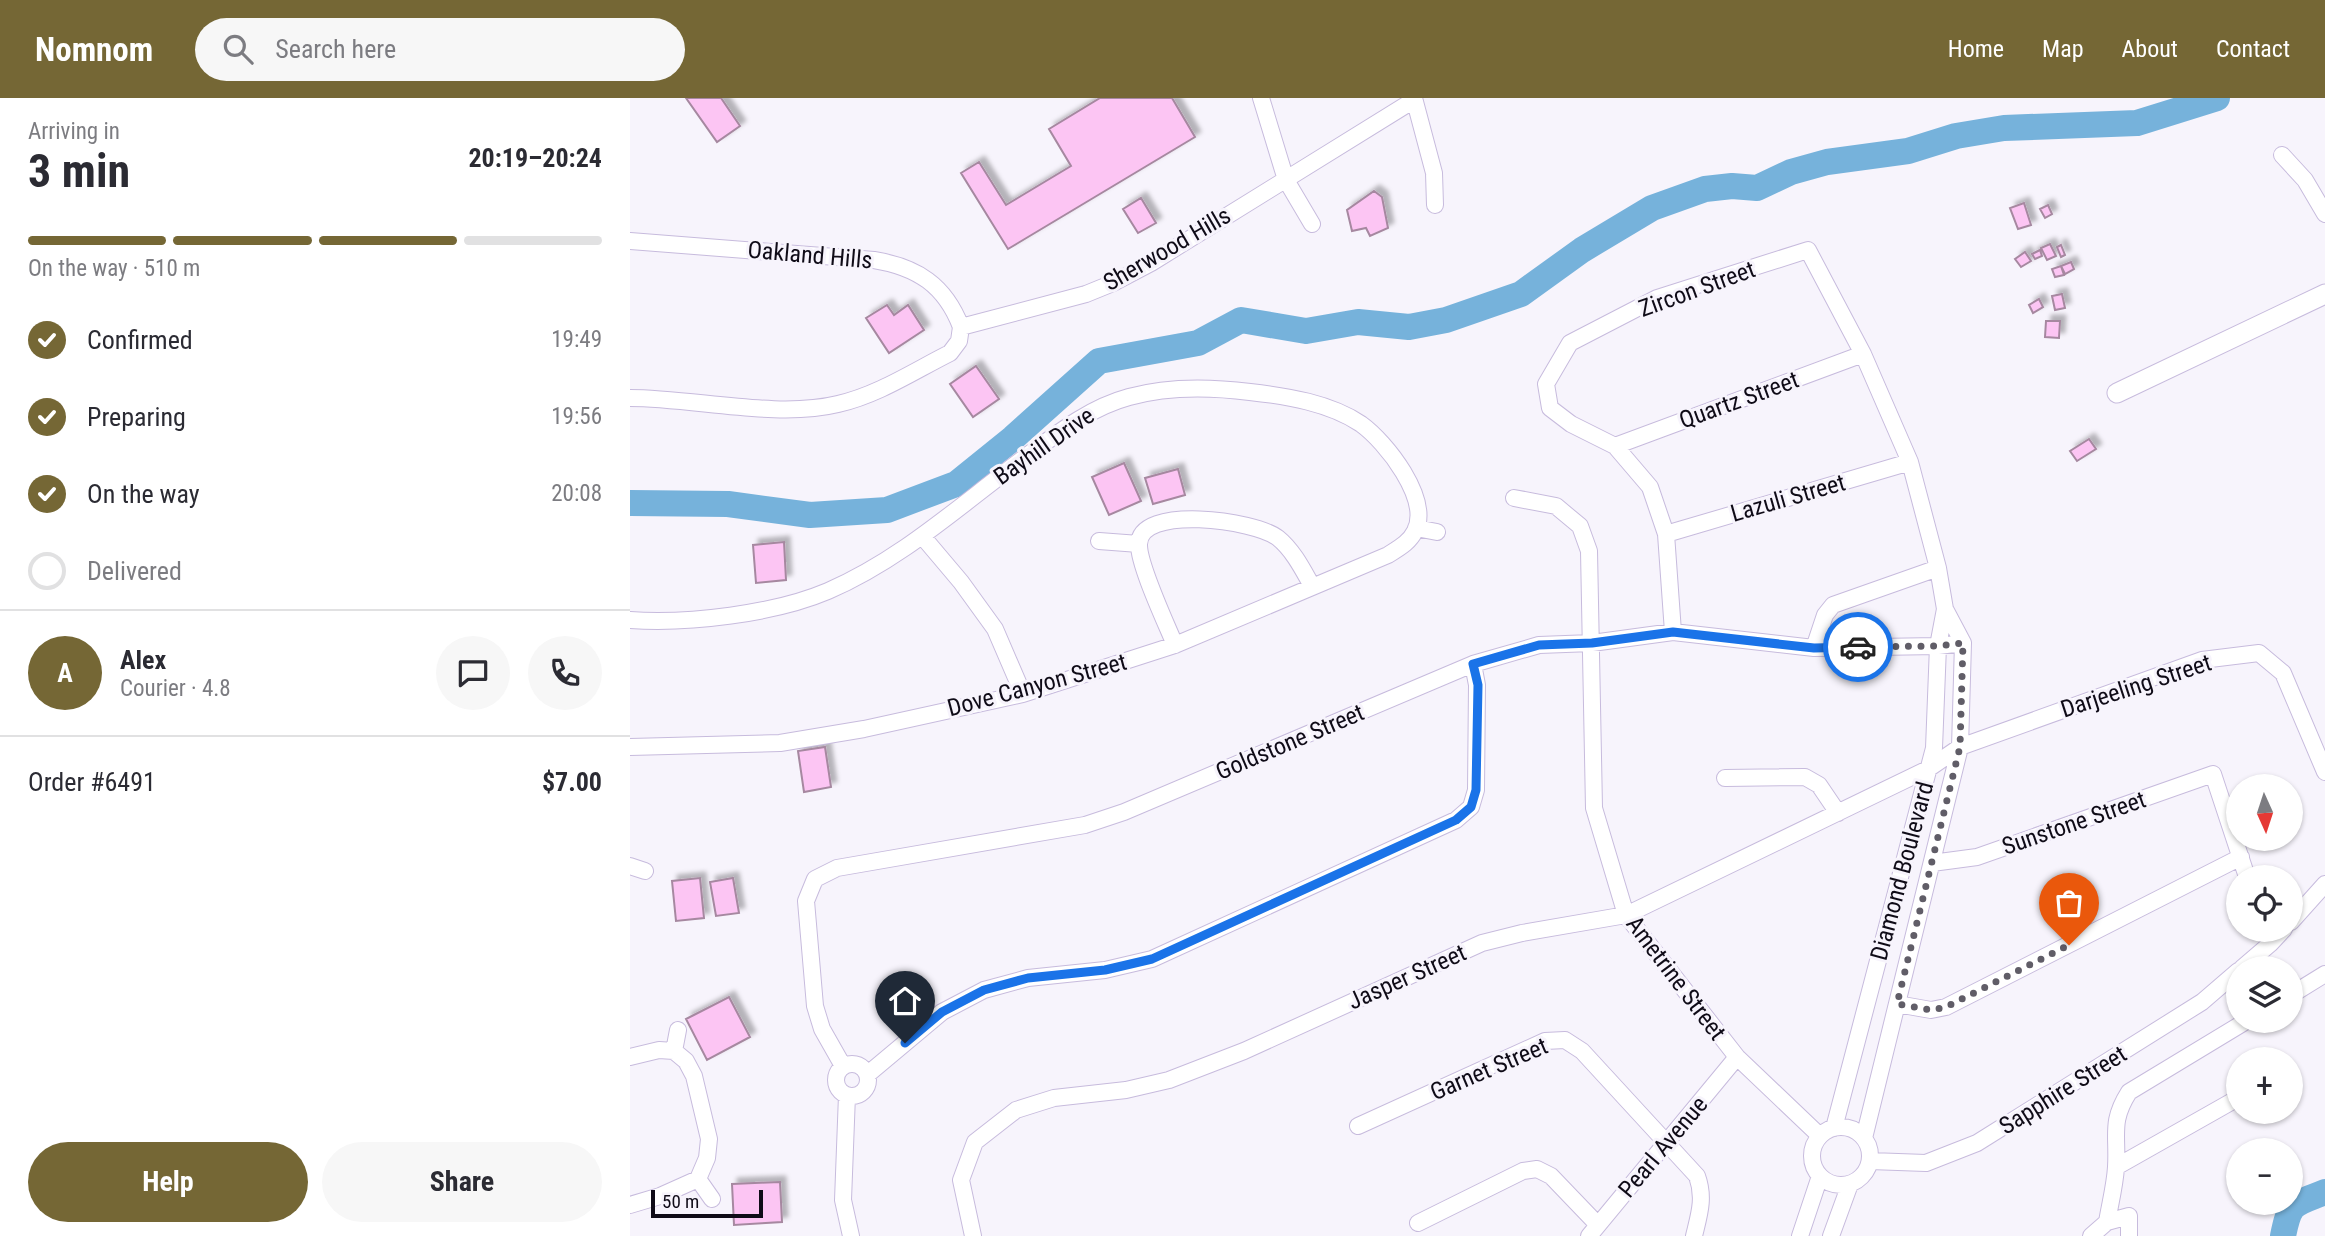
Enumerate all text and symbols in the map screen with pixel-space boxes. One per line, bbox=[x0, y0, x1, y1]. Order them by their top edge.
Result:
search box bbox=[195, 18, 685, 81]
text: Nomnom bbox=[35, 30, 153, 69]
icon: search bbox=[219, 30, 257, 68]
text: Search here bbox=[275, 34, 396, 64]
text: Home bbox=[1948, 35, 2004, 63]
text: Map bbox=[2042, 35, 2084, 63]
text: About bbox=[2122, 35, 2178, 63]
text: Contact bbox=[2216, 35, 2290, 63]
text: Arriving in bbox=[28, 118, 120, 145]
text: 20:19–20:24 bbox=[468, 143, 602, 173]
text: 3 min bbox=[28, 144, 130, 198]
street label: Sherwood Hills bbox=[1098, 201, 1236, 297]
street label: Oakland Hills bbox=[746, 236, 874, 274]
text: On the way · 510 m bbox=[28, 255, 200, 282]
street label: Zircon Street bbox=[1635, 255, 1759, 323]
icon: check bbox=[28, 321, 66, 359]
text: Confirmed bbox=[87, 325, 193, 355]
text: 19:49 bbox=[551, 326, 602, 353]
street label: Quartz Street bbox=[1676, 366, 1802, 434]
icon: check bbox=[28, 398, 66, 436]
street label: Bayhill Drive bbox=[988, 401, 1100, 491]
text: Preparing bbox=[87, 402, 186, 432]
text: 19:56 bbox=[551, 403, 602, 430]
street label: Lazuli Street bbox=[1728, 468, 1848, 528]
icon: check bbox=[28, 475, 66, 513]
text: On the way bbox=[87, 479, 200, 509]
text: 20:08 bbox=[551, 480, 602, 507]
text: Delivered bbox=[87, 556, 182, 586]
courier bbox=[1823, 612, 1893, 682]
icon: car bbox=[1839, 628, 1877, 666]
button: chat bbox=[436, 636, 510, 710]
button: phone bbox=[528, 636, 602, 710]
text: Alex bbox=[120, 645, 166, 675]
street label: Dove Canyon Street bbox=[944, 648, 1130, 722]
street label: Darjeeling Street bbox=[2057, 648, 2215, 724]
text: A bbox=[57, 658, 73, 688]
text: Courier · 4.8 bbox=[120, 675, 231, 702]
street label: Goldstone Street bbox=[1212, 698, 1368, 786]
text: Order #6491 bbox=[28, 767, 156, 797]
text: $7.00 bbox=[542, 767, 602, 797]
north arrow bbox=[2226, 774, 2303, 850]
map controls bbox=[2226, 774, 2303, 1215]
street label: Diamond Boulevard bbox=[1865, 779, 1939, 963]
street label: Sunstone Street bbox=[1998, 785, 2150, 861]
button: locate bbox=[2226, 865, 2303, 942]
pin bbox=[2039, 873, 2099, 945]
icon: bag bbox=[2050, 884, 2088, 922]
street label: Ametrine Street bbox=[1620, 911, 1732, 1045]
street label: Jasper Street bbox=[1344, 939, 1470, 1015]
button: layers bbox=[2226, 956, 2303, 1033]
pin bbox=[875, 971, 935, 1043]
icon: home bbox=[886, 982, 924, 1020]
street label: Garnet Street bbox=[1426, 1032, 1552, 1106]
street label: Sapphire Street bbox=[1994, 1040, 2132, 1140]
button: + bbox=[2226, 1047, 2303, 1124]
street label: Pearl Avenue bbox=[1613, 1091, 1713, 1203]
button: − bbox=[2226, 1138, 2303, 1215]
button: Help bbox=[28, 1142, 308, 1222]
button: Share bbox=[322, 1142, 602, 1222]
scale bar bbox=[651, 1187, 763, 1219]
text: 50 m bbox=[662, 1190, 699, 1213]

